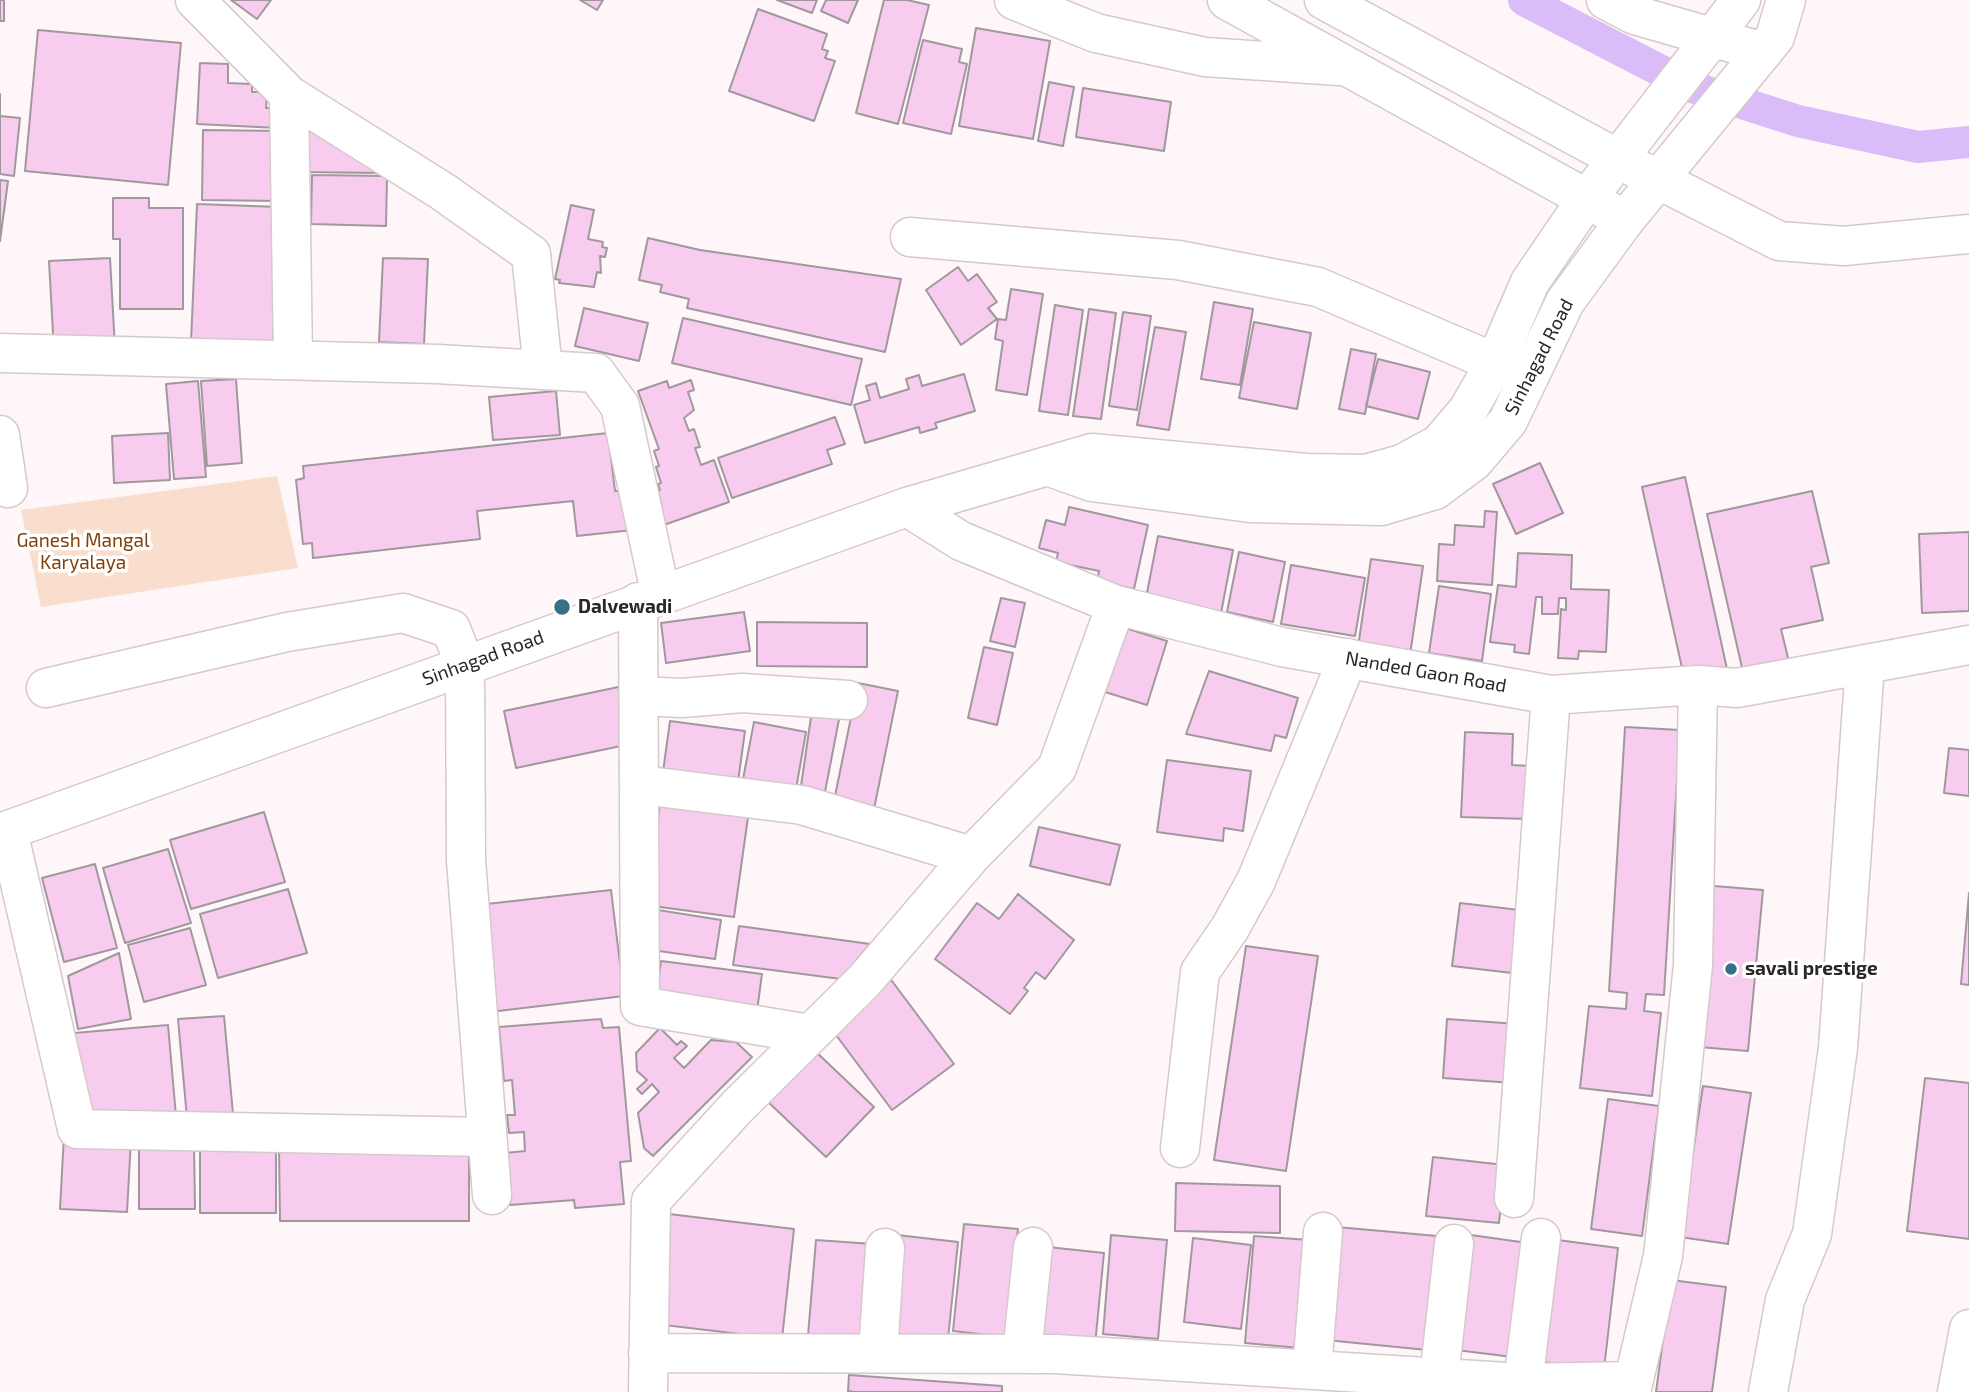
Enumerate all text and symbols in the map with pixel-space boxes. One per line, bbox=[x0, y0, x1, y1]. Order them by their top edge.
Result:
street label: Sinhagad Road bbox=[1500, 295, 1578, 419]
park label: Ganesh Mangal Karyalaya bbox=[16, 530, 150, 574]
place label: Dalvewadi bbox=[578, 596, 672, 618]
marker: Dalvewadi bbox=[552, 597, 572, 617]
street label: Sinhagad Road bbox=[419, 625, 547, 691]
street label: Nanded Gaon Road bbox=[1344, 647, 1508, 697]
place label: savali prestige bbox=[1745, 958, 1878, 980]
marker: savali prestige bbox=[1723, 961, 1739, 977]

